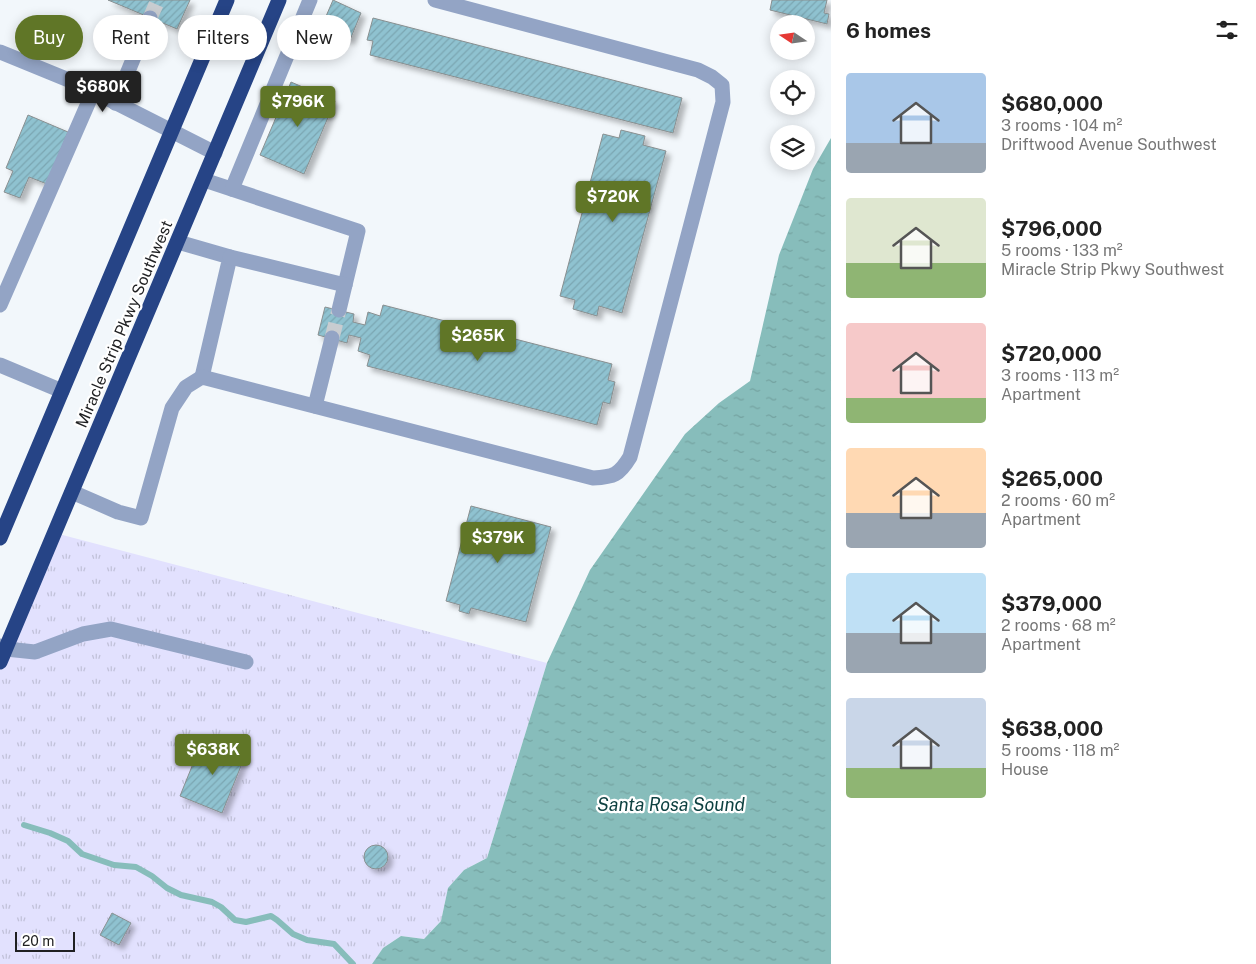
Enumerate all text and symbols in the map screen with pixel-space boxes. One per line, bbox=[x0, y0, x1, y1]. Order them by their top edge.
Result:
chip: Buy bbox=[15, 15, 83, 60]
chip: Rent bbox=[93, 15, 168, 60]
chip: Filters bbox=[178, 15, 267, 60]
chip: New bbox=[277, 15, 351, 60]
north arrow bbox=[770, 15, 815, 60]
map controls bbox=[770, 15, 815, 170]
icon: filters bbox=[1213, 16, 1241, 44]
text: 6 homes bbox=[846, 18, 931, 43]
pin: $680K bbox=[68, 70, 138, 113]
button: locate bbox=[770, 70, 815, 115]
text: $680K bbox=[76, 77, 130, 96]
pin: $796K bbox=[263, 86, 333, 128]
text: $680,000 bbox=[1001, 91, 1103, 116]
text: $796K bbox=[271, 92, 325, 111]
icon: home bbox=[886, 93, 946, 153]
text: 3 rooms · 104 m² bbox=[1001, 116, 1122, 135]
button: layers bbox=[770, 125, 815, 170]
text: Driftwood Avenue Southwest bbox=[1001, 135, 1217, 154]
pin: $720K bbox=[578, 180, 648, 223]
text: $720K bbox=[587, 187, 639, 206]
text: $796,000 bbox=[1001, 216, 1102, 241]
street label: Miracle Strip Pkwy Southwest bbox=[72, 218, 176, 430]
icon: home bbox=[886, 218, 946, 278]
text: 5 rooms · 133 m² bbox=[1001, 241, 1123, 260]
text: Miracle Strip Pkwy Southwest bbox=[1001, 260, 1224, 279]
pin: $265K bbox=[443, 320, 513, 362]
text: $265K bbox=[451, 326, 505, 345]
text: $720,000 bbox=[1001, 341, 1102, 366]
icon: home bbox=[886, 343, 946, 403]
text: 3 rooms · 113 m² bbox=[1001, 366, 1119, 385]
text: Apartment bbox=[1001, 385, 1081, 404]
text: $265,000 bbox=[1001, 466, 1103, 491]
icon: home bbox=[886, 468, 946, 528]
text: 2 rooms · 60 m² bbox=[1001, 491, 1115, 510]
text: Apartment bbox=[1001, 510, 1081, 529]
pin: $379K bbox=[463, 522, 533, 564]
text: $379K bbox=[471, 528, 525, 547]
text: $379,000 bbox=[1001, 591, 1102, 616]
icon: home bbox=[886, 593, 946, 653]
text: 2 rooms · 68 m² bbox=[1001, 616, 1116, 635]
text: Apartment bbox=[1001, 635, 1081, 654]
text: $638,000 bbox=[1001, 716, 1103, 741]
icon: home bbox=[886, 718, 946, 778]
pin: $638K bbox=[178, 734, 248, 776]
text: $638K bbox=[186, 740, 240, 759]
text: 5 rooms · 118 m² bbox=[1001, 741, 1120, 760]
text: House bbox=[1001, 760, 1049, 779]
water label: Santa Rosa Sound bbox=[597, 794, 746, 815]
scale bar bbox=[15, 929, 75, 952]
text: 20 m bbox=[22, 933, 54, 949]

